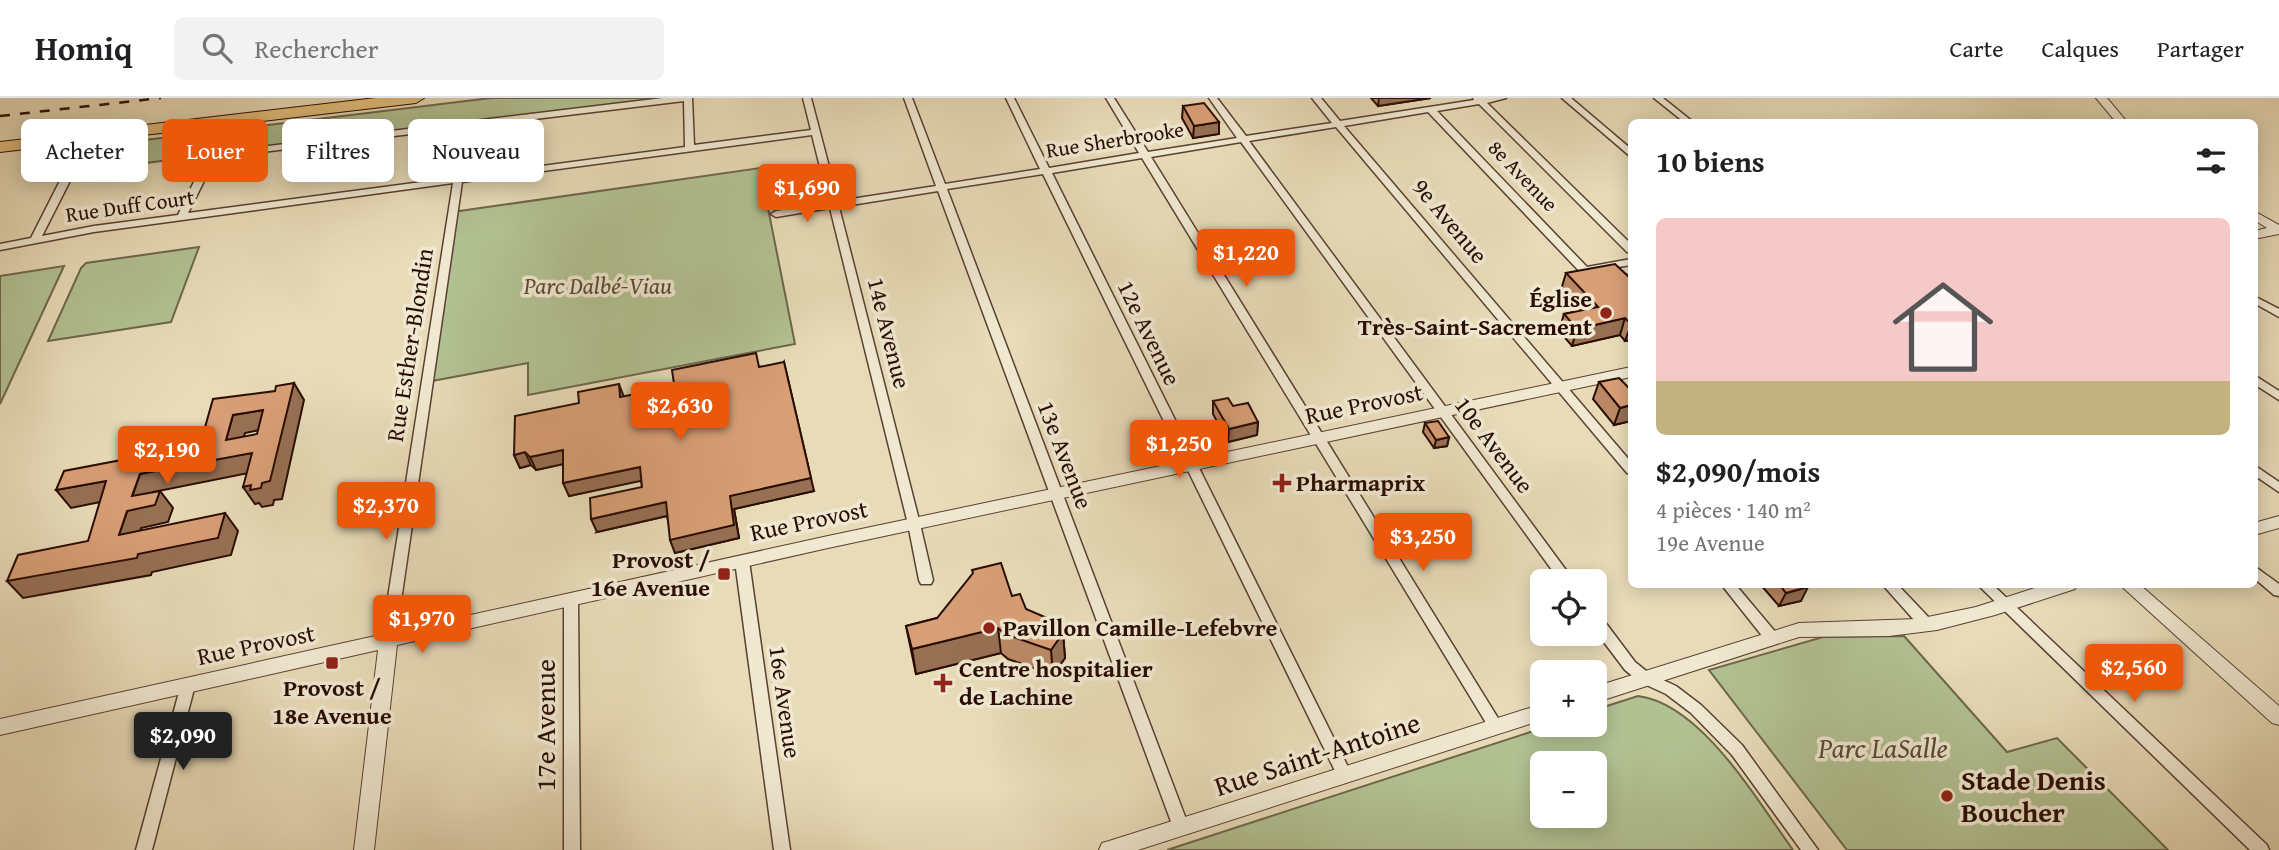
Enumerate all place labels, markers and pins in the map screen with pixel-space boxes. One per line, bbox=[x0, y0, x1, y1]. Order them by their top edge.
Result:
pin: $1,690 bbox=[750, 164, 864, 224]
pin: $1,220 bbox=[1189, 230, 1303, 289]
place label: Église Très-Saint-Sacrement bbox=[1358, 281, 1592, 344]
marker: Église Très-Saint-Sacrement bbox=[1598, 305, 1614, 321]
pin: $2,630 bbox=[623, 382, 737, 442]
pin: $1,250 bbox=[1122, 420, 1236, 480]
pin: $2,190 bbox=[110, 426, 224, 486]
place label: Pharmaprix bbox=[1296, 465, 1425, 500]
marker: Pharmaprix bbox=[1274, 475, 1290, 491]
pin: $2,370 bbox=[329, 482, 443, 542]
pin: $3,250 bbox=[1366, 514, 1480, 573]
place label: Provost / 16e Avenue bbox=[591, 542, 711, 605]
marker: Provost / 16e Avenue bbox=[716, 566, 732, 582]
pin: $1,970 bbox=[365, 596, 479, 655]
place label: Pavillon Camille-Lefebvre bbox=[1003, 610, 1278, 645]
marker: Pavillon Camille-Lefebvre bbox=[981, 620, 997, 636]
pin: $2,560 bbox=[2077, 644, 2191, 704]
place label: Centre hospitalier de Lachine bbox=[959, 651, 1153, 714]
marker: Provost / 18e Avenue bbox=[324, 655, 340, 671]
place label: Provost / 18e Avenue bbox=[272, 670, 392, 733]
marker: Centre hospitalier de Lachine bbox=[933, 673, 953, 693]
pin: $2,090 bbox=[126, 712, 240, 772]
place label: Stade Denis Boucher bbox=[1961, 759, 2106, 832]
marker: Stade Denis Boucher bbox=[1939, 788, 1955, 804]

